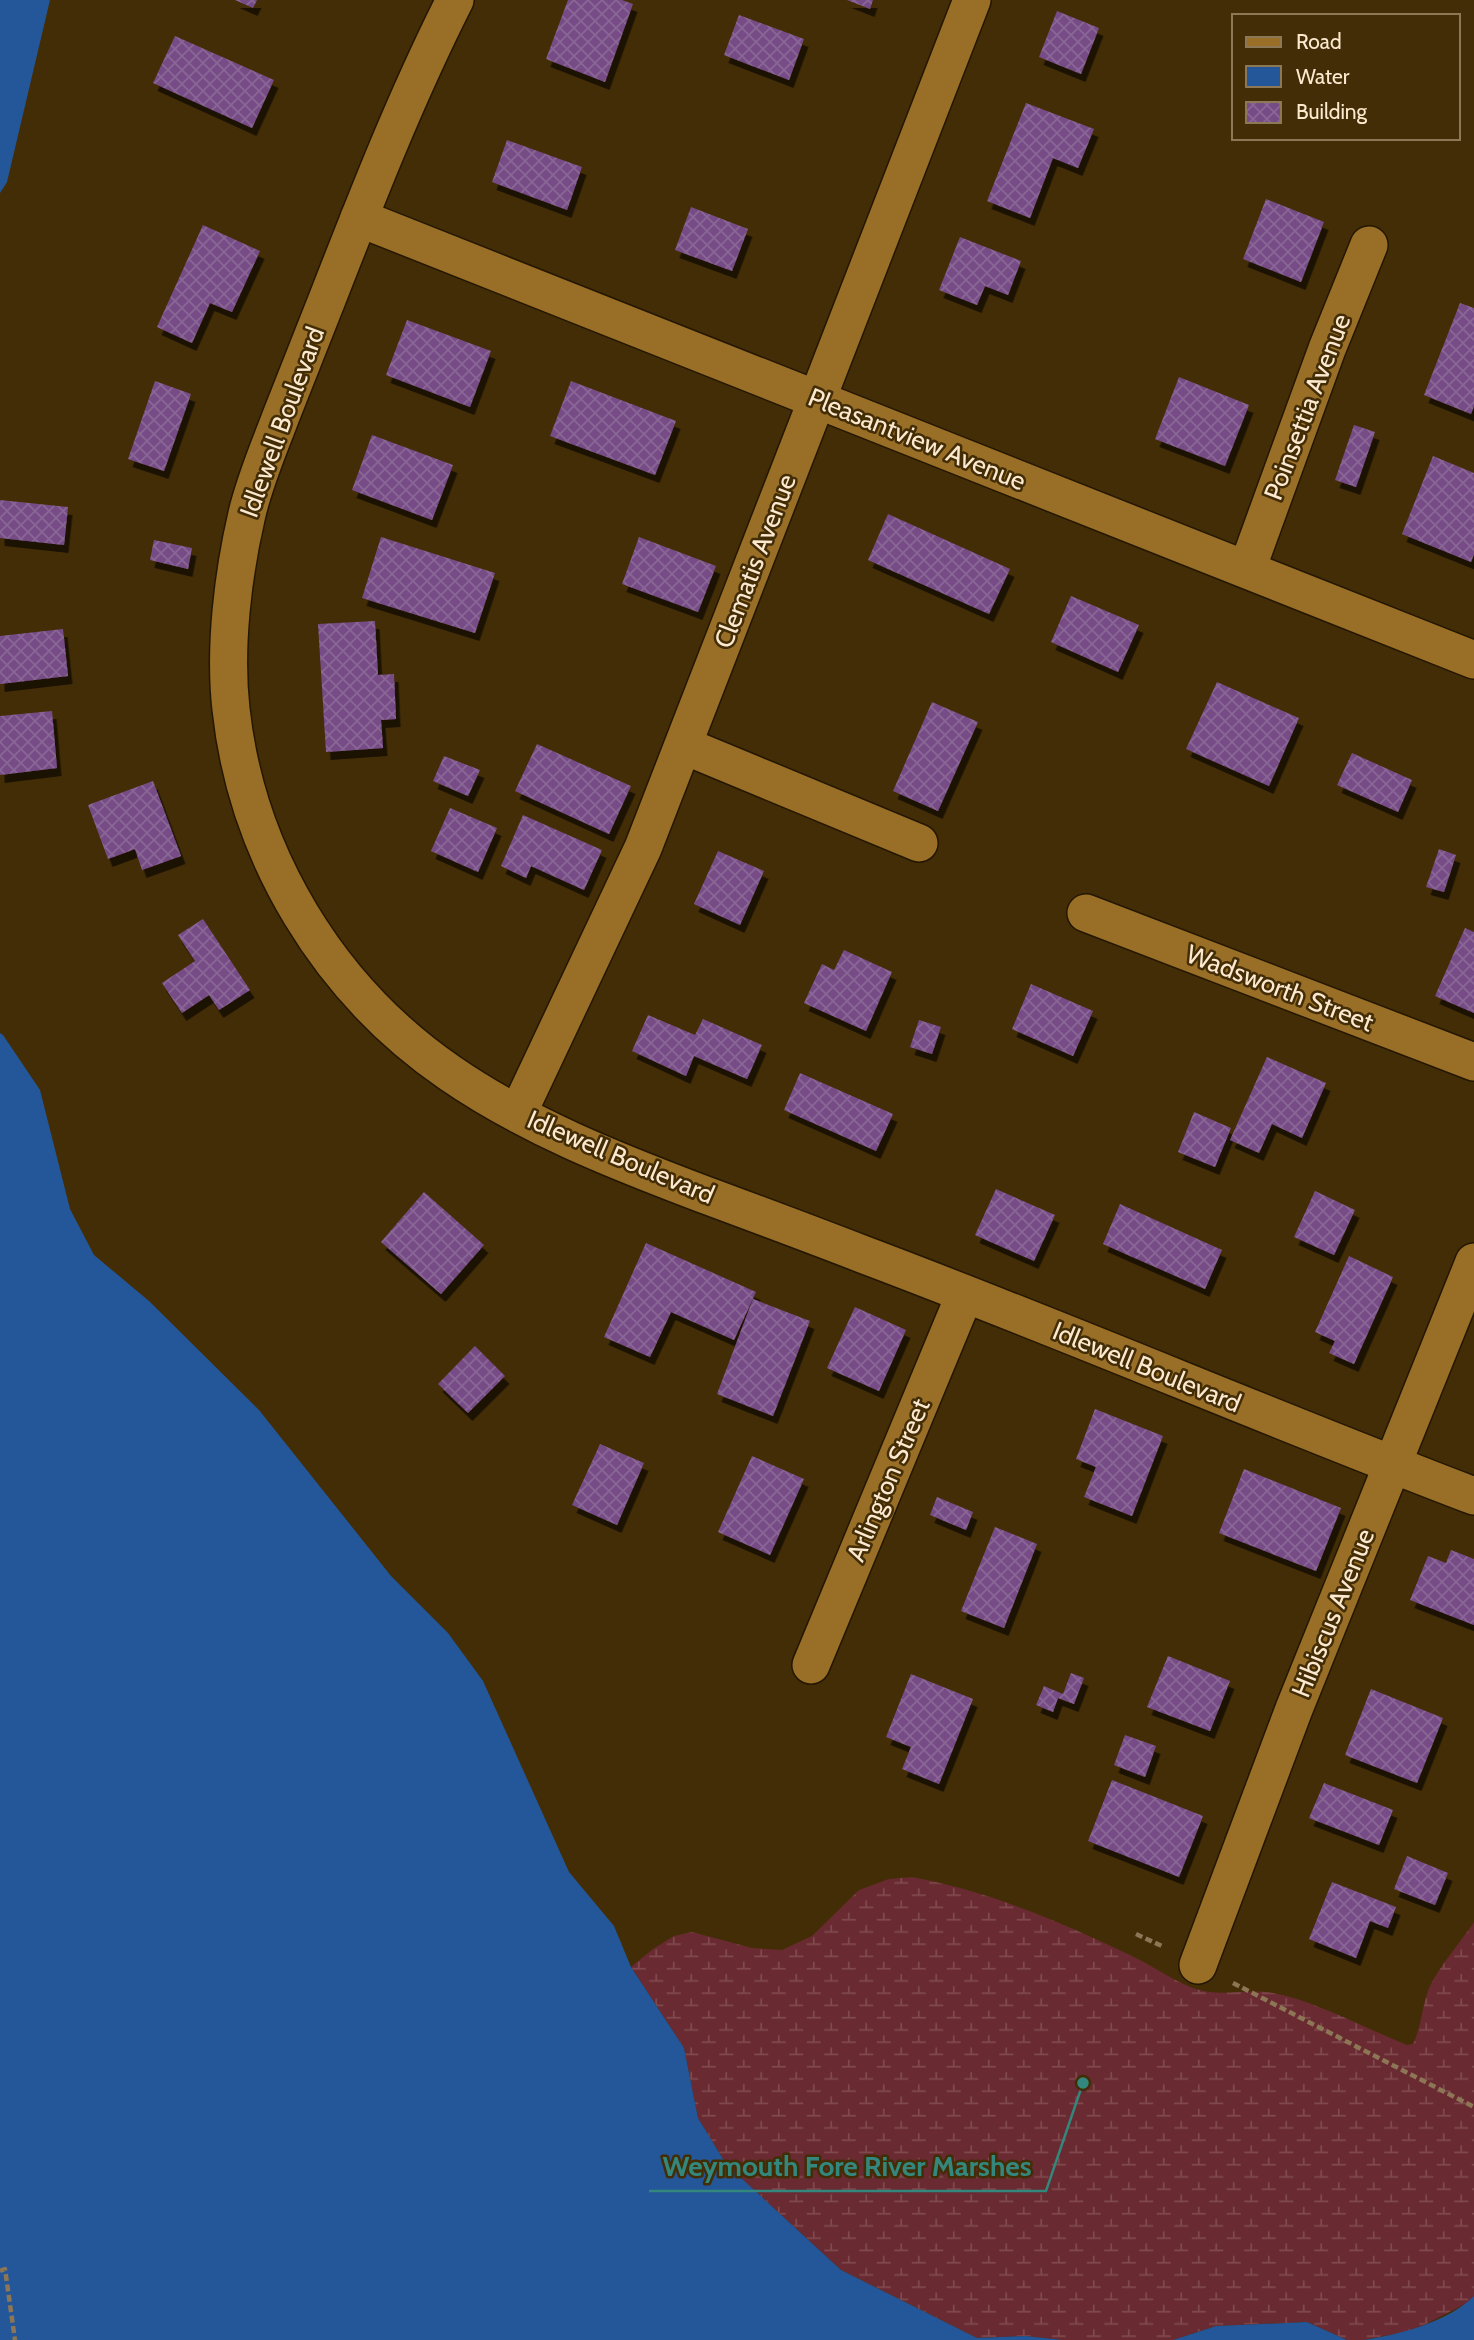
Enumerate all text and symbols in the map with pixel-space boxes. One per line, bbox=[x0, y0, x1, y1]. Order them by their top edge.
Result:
legend bbox=[1232, 14, 1460, 140]
text: Road bbox=[1296, 29, 1342, 54]
text: Water bbox=[1296, 64, 1350, 89]
text: Building bbox=[1296, 99, 1368, 124]
street label: Poinsettia Avenue bbox=[1257, 309, 1357, 505]
street label: Idlewell Boulevard bbox=[233, 322, 331, 522]
street label: Pleasantview Avenue bbox=[804, 381, 1030, 497]
street label: Clematis Avenue bbox=[707, 470, 803, 652]
street label: Wadsworth Street bbox=[1182, 938, 1378, 1038]
street label: Idlewell Boulevard bbox=[523, 1103, 719, 1211]
street label: Idlewell Boulevard bbox=[1048, 1315, 1246, 1419]
street label: Arlington Street bbox=[839, 1394, 937, 1566]
street label: Hibiscus Avenue bbox=[1285, 1524, 1381, 1702]
callout: Weymouth Fore River Marshes bbox=[649, 2142, 1046, 2191]
text: Weymouth Fore River Marshes bbox=[662, 2149, 1032, 2183]

